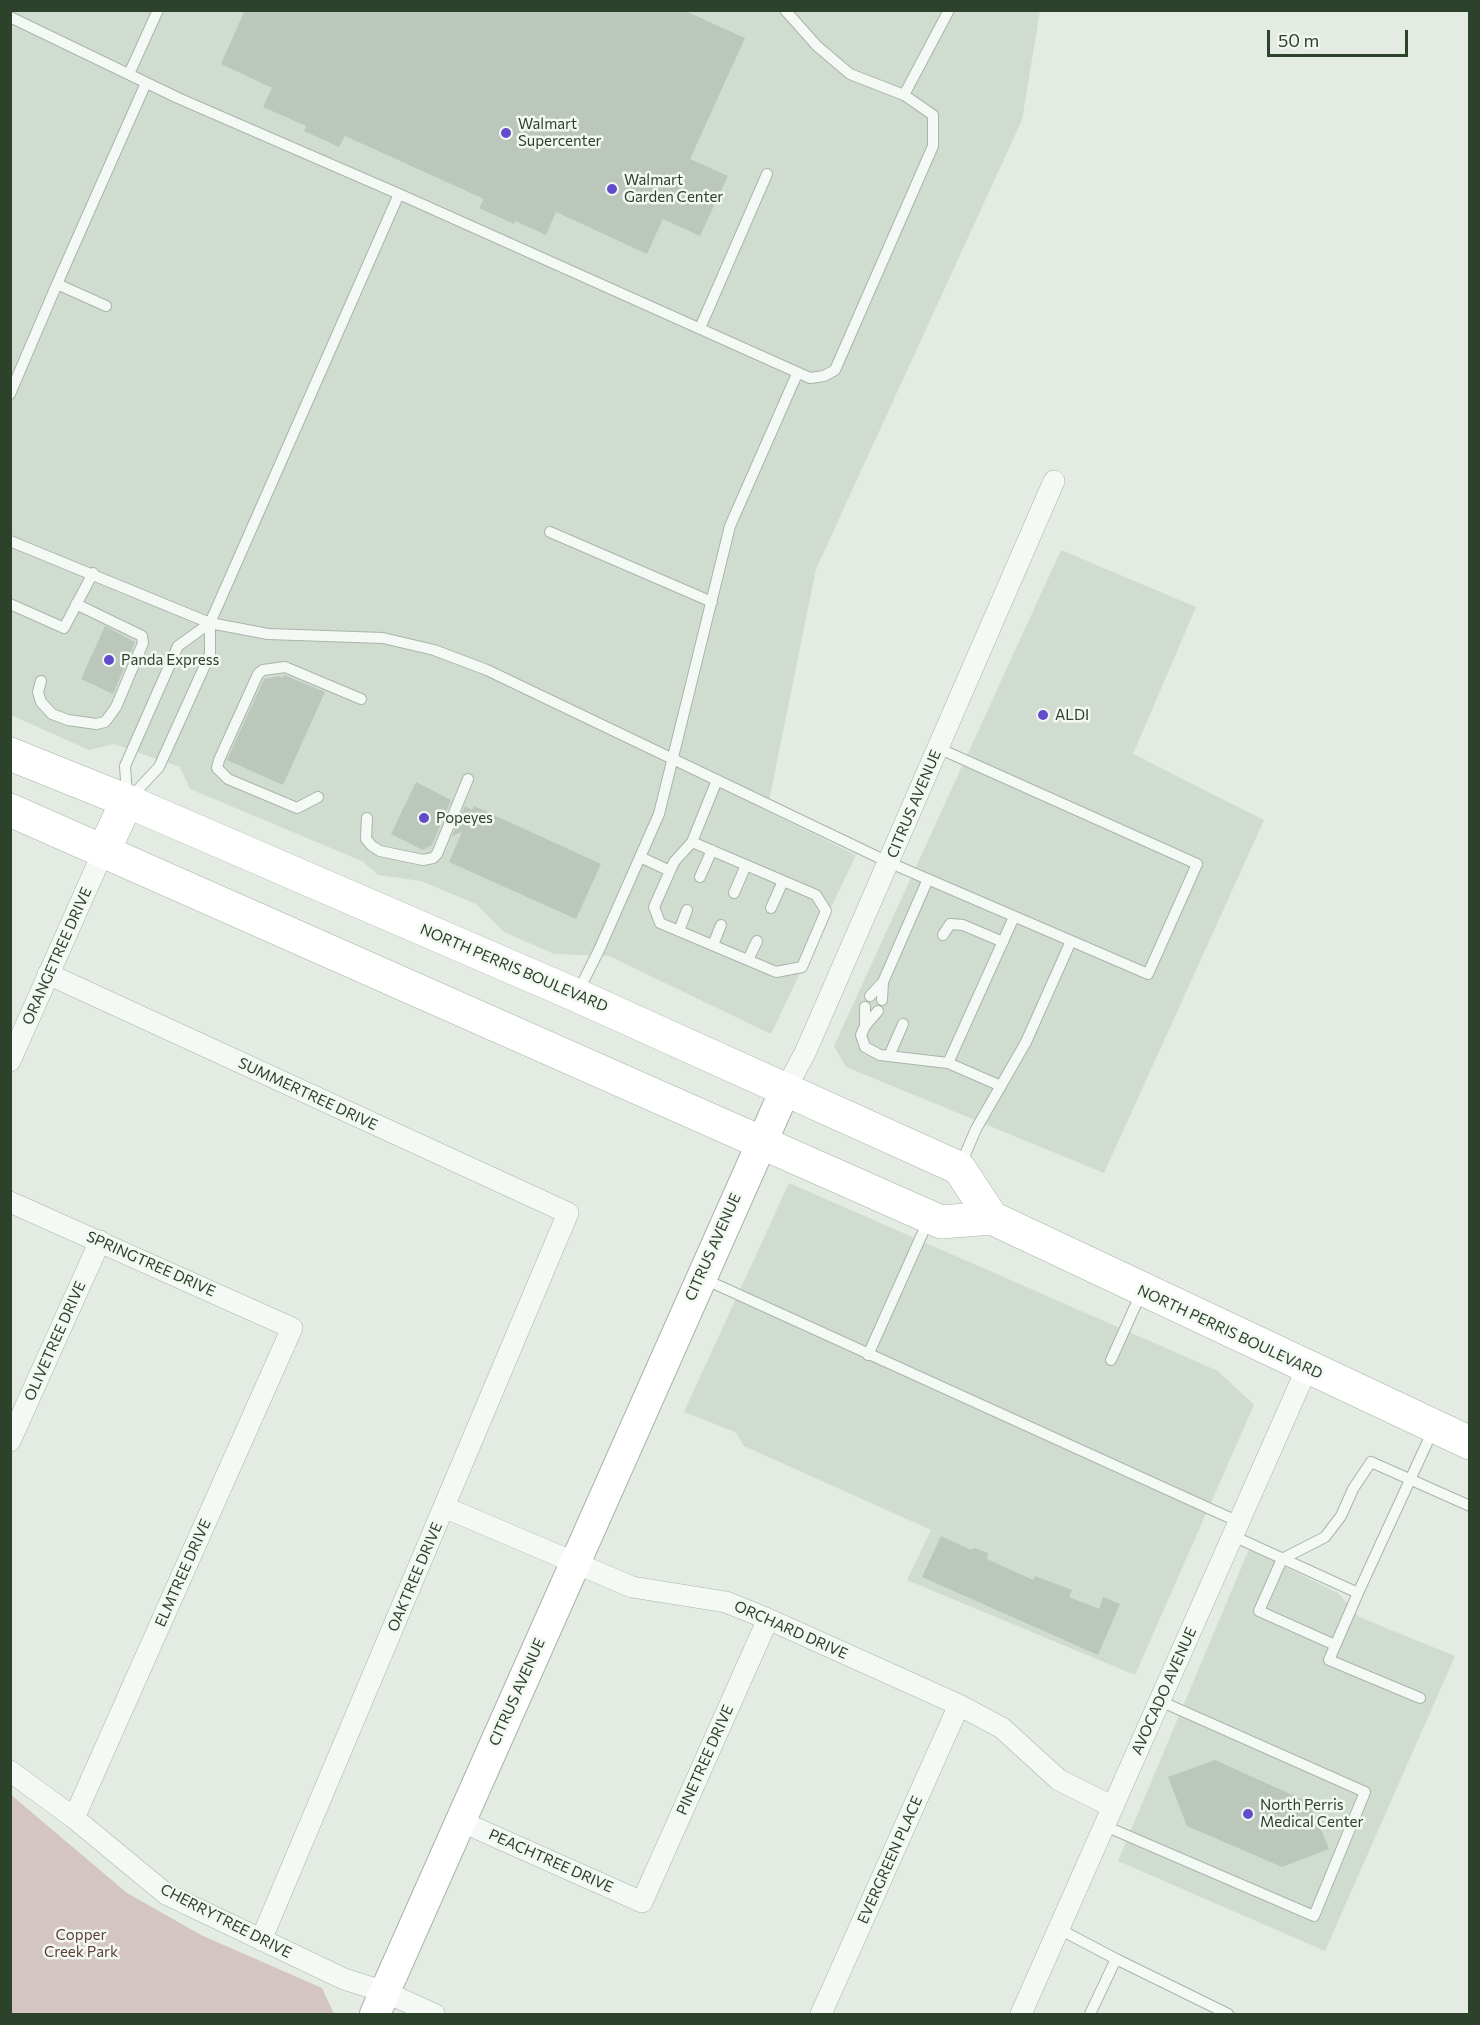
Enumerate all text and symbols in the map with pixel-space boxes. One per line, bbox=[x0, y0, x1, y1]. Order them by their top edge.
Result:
scale bar bbox=[1270, 18, 1411, 56]
text: 50 m bbox=[1278, 29, 1319, 51]
place label: Walmart Supercenter bbox=[518, 115, 602, 150]
marker: Walmart Supercenter bbox=[499, 126, 513, 140]
place label: Walmart Garden Center bbox=[624, 171, 723, 206]
marker: Walmart Garden Center bbox=[605, 182, 619, 196]
place label: Panda Express bbox=[121, 651, 219, 669]
marker: Panda Express bbox=[102, 653, 116, 667]
place label: ALDI bbox=[1055, 706, 1089, 724]
marker: ALDI bbox=[1036, 708, 1050, 722]
street label: CITRUS AVENUE bbox=[883, 747, 945, 861]
place label: Popeyes bbox=[436, 809, 493, 827]
marker: Popeyes bbox=[417, 811, 431, 825]
street label: ORANGETREE DRIVE bbox=[19, 884, 95, 1028]
street label: NORTH PERRIS BOULEVARD bbox=[417, 920, 611, 1016]
street label: SUMMERTREE DRIVE bbox=[235, 1054, 381, 1134]
street label: CITRUS AVENUE bbox=[681, 1190, 745, 1304]
street label: SPRINGTREE DRIVE bbox=[84, 1227, 218, 1301]
street label: OLIVETREE DRIVE bbox=[21, 1278, 89, 1404]
street label: NORTH PERRIS BOULEVARD bbox=[1134, 1281, 1326, 1383]
street label: ELMTREE DRIVE bbox=[151, 1516, 215, 1630]
street label: OAKTREE DRIVE bbox=[384, 1520, 446, 1634]
street label: ORCHARD DRIVE bbox=[731, 1597, 851, 1663]
street label: AVOCADO AVENUE bbox=[1128, 1624, 1200, 1758]
street label: CITRUS AVENUE bbox=[485, 1635, 549, 1749]
street label: PINETREE DRIVE bbox=[673, 1702, 737, 1818]
street label: EVERGREEN PLACE bbox=[854, 1793, 926, 1927]
place label: North Perris Medical Center bbox=[1260, 1796, 1363, 1831]
marker: North Perris Medical Center bbox=[1241, 1807, 1255, 1821]
street label: PEACHTREE DRIVE bbox=[486, 1825, 616, 1897]
street label: CHERRYTREE DRIVE bbox=[157, 1880, 295, 1962]
park label: Copper Creek Park bbox=[44, 1926, 118, 1961]

